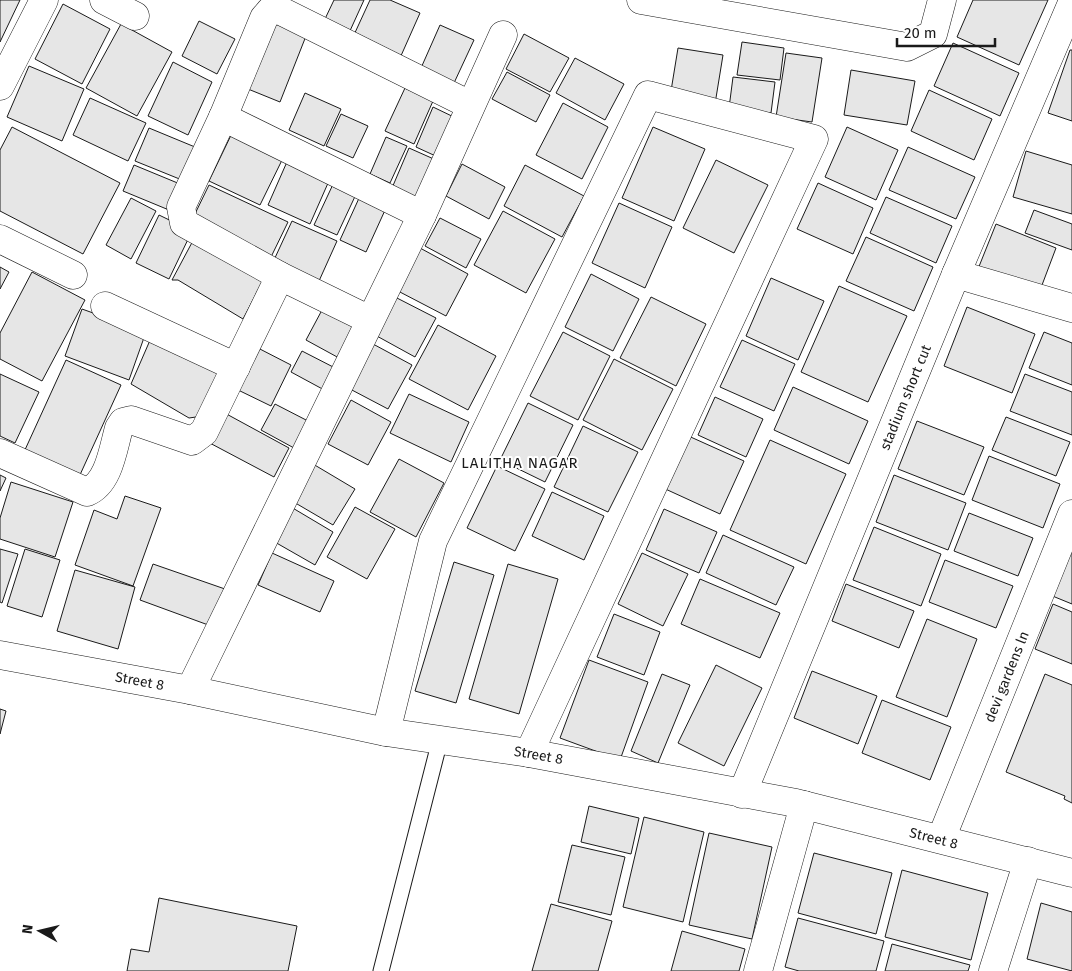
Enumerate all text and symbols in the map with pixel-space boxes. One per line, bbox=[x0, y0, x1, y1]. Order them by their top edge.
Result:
scale bar bbox=[897, 15, 994, 47]
text: 20 m bbox=[904, 24, 937, 42]
street label: stadium short cut bbox=[876, 341, 935, 452]
district label: LALITHA NAGAR bbox=[461, 454, 579, 472]
street label: devi gardens ln bbox=[980, 629, 1032, 725]
street label: Street 8 bbox=[114, 668, 166, 694]
street label: Street 8 bbox=[513, 742, 565, 768]
street label: Street 8 bbox=[908, 824, 960, 852]
north arrow bbox=[15, 906, 65, 956]
text: N bbox=[19, 923, 37, 935]

